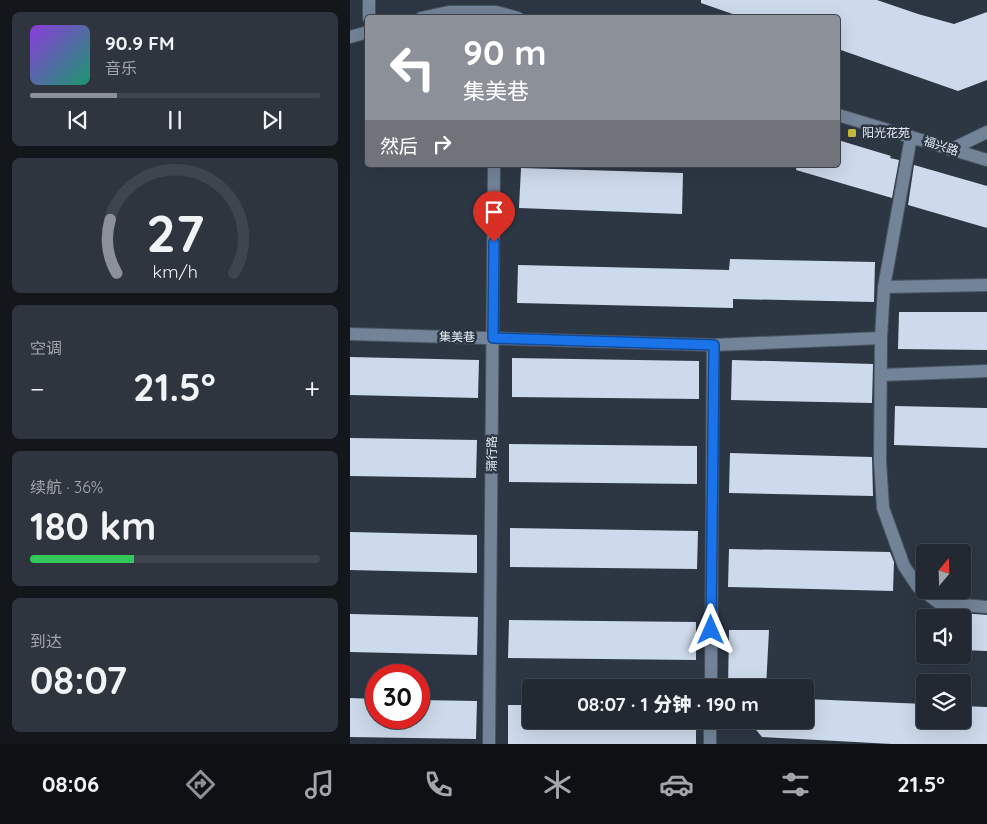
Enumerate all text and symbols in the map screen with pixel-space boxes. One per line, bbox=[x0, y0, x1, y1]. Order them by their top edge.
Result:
text: 90 m bbox=[463, 30, 546, 74]
text: 90.9 FM bbox=[105, 31, 175, 55]
icon: left bbox=[380, 35, 445, 100]
text: 音乐 bbox=[105, 58, 137, 78]
text: 集美巷 bbox=[463, 77, 529, 105]
icon: previous bbox=[64, 106, 92, 134]
icon: pause bbox=[161, 106, 189, 134]
icon: next bbox=[258, 106, 286, 134]
place label: 阳光花苑 bbox=[862, 125, 910, 140]
marker: 阳光花苑 bbox=[846, 127, 858, 139]
icon: right bbox=[428, 130, 456, 158]
street label: 福兴路 bbox=[922, 133, 961, 158]
text: 然后 bbox=[380, 134, 418, 158]
pin bbox=[473, 191, 515, 242]
icon: arrive bbox=[480, 198, 508, 226]
text: 27 bbox=[146, 200, 204, 265]
text: km/h bbox=[152, 260, 198, 282]
street label: 集美巷 bbox=[439, 329, 475, 344]
text: 空调 bbox=[30, 338, 62, 358]
text: 21.5° bbox=[133, 363, 216, 411]
text: − bbox=[30, 371, 45, 406]
text: + bbox=[304, 371, 320, 406]
street label: 蒲行路 bbox=[484, 436, 499, 472]
text: 续航 · 36% bbox=[30, 477, 103, 497]
text: 180 km bbox=[30, 502, 156, 550]
north arrow bbox=[916, 544, 971, 599]
map controls bbox=[916, 544, 971, 729]
position arrow bbox=[684, 603, 736, 655]
button: sound bbox=[916, 609, 971, 664]
text: 到达 bbox=[30, 631, 62, 651]
text: 08:07 bbox=[30, 656, 127, 704]
speed limit sign: 30 bbox=[365, 664, 430, 729]
button: layers bbox=[916, 674, 971, 729]
text: 08:07 · 1 分钟 · 190 m bbox=[577, 692, 759, 716]
icon: directions bbox=[183, 767, 218, 802]
icon: music bbox=[302, 767, 337, 802]
icon: phone bbox=[421, 767, 456, 802]
icon: climate bbox=[540, 767, 575, 802]
icon: car bbox=[659, 767, 694, 802]
icon: filters bbox=[778, 767, 813, 802]
text: 08:06 bbox=[42, 770, 99, 798]
text: 21.5° bbox=[897, 770, 945, 798]

